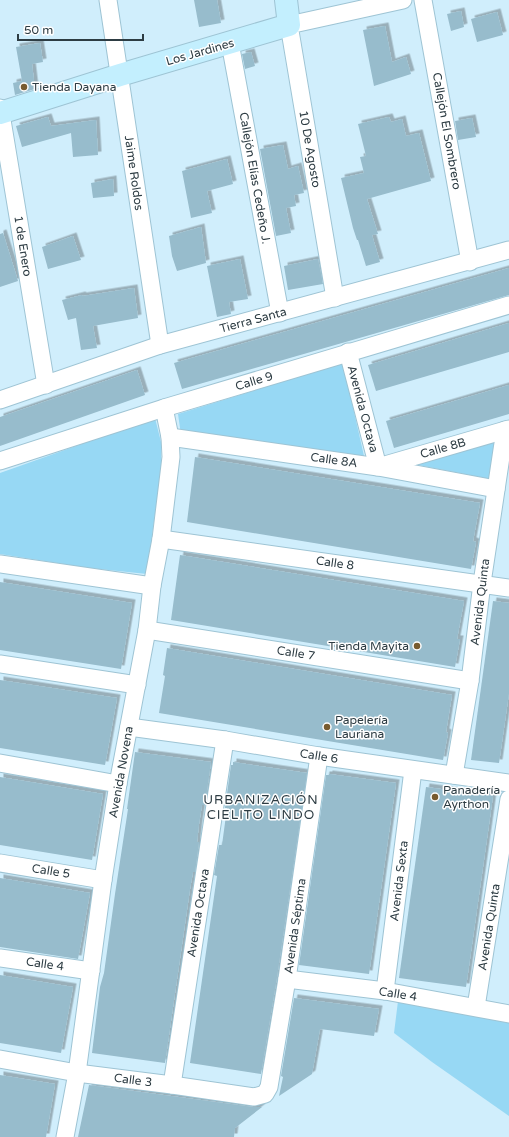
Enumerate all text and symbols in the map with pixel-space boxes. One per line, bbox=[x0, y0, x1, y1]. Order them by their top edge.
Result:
scale bar bbox=[18, 16, 143, 42]
text: 50 m bbox=[24, 23, 53, 37]
street label: Los Jardines bbox=[164, 36, 236, 68]
street label: Callejón El Sombrero bbox=[430, 71, 464, 191]
place label: Tienda Dayana bbox=[32, 80, 116, 94]
marker: Tienda Dayana bbox=[19, 82, 29, 92]
street label: 10 De Agosto bbox=[296, 109, 324, 189]
street label: Callejón Elías Cedeño J. bbox=[237, 111, 273, 245]
street label: Jaime Roldos bbox=[122, 135, 146, 212]
street label: 1 de Enero bbox=[11, 215, 35, 277]
street label: Tierra Santa bbox=[218, 304, 288, 336]
street label: Avenida Octava bbox=[345, 364, 381, 454]
street label: Calle 9 bbox=[234, 369, 274, 393]
street label: Calle 8B bbox=[419, 435, 467, 461]
street label: Calle 8A bbox=[310, 450, 359, 470]
street label: Calle 8 bbox=[315, 553, 355, 573]
street label: Avenida Quinta bbox=[468, 558, 492, 646]
place label: Tienda Mayita bbox=[328, 639, 409, 653]
marker: Tienda Mayita bbox=[412, 641, 422, 651]
street label: Calle 7 bbox=[276, 643, 316, 663]
place label: Papelería Lauriana bbox=[335, 713, 388, 741]
marker: Papelería Lauriana bbox=[322, 722, 332, 732]
street label: Avenida Novena bbox=[106, 725, 136, 819]
street label: Calle 6 bbox=[299, 746, 339, 766]
place label: Panadería Ayrthon bbox=[443, 783, 500, 811]
district label: URBANIZACIÓN CIELITO LINDO bbox=[203, 792, 319, 823]
marker: Panadería Ayrthon bbox=[430, 792, 440, 802]
street label: Avenida Sexta bbox=[387, 840, 411, 922]
street label: Calle 5 bbox=[31, 861, 71, 881]
street label: Avenida Octava bbox=[184, 868, 212, 958]
street label: Avenida Séptima bbox=[281, 877, 309, 975]
street label: Avenida Quinta bbox=[475, 883, 503, 971]
street label: Calle 4 bbox=[25, 954, 65, 974]
street label: Calle 4 bbox=[378, 984, 419, 1004]
street label: Calle 3 bbox=[113, 1071, 153, 1089]

